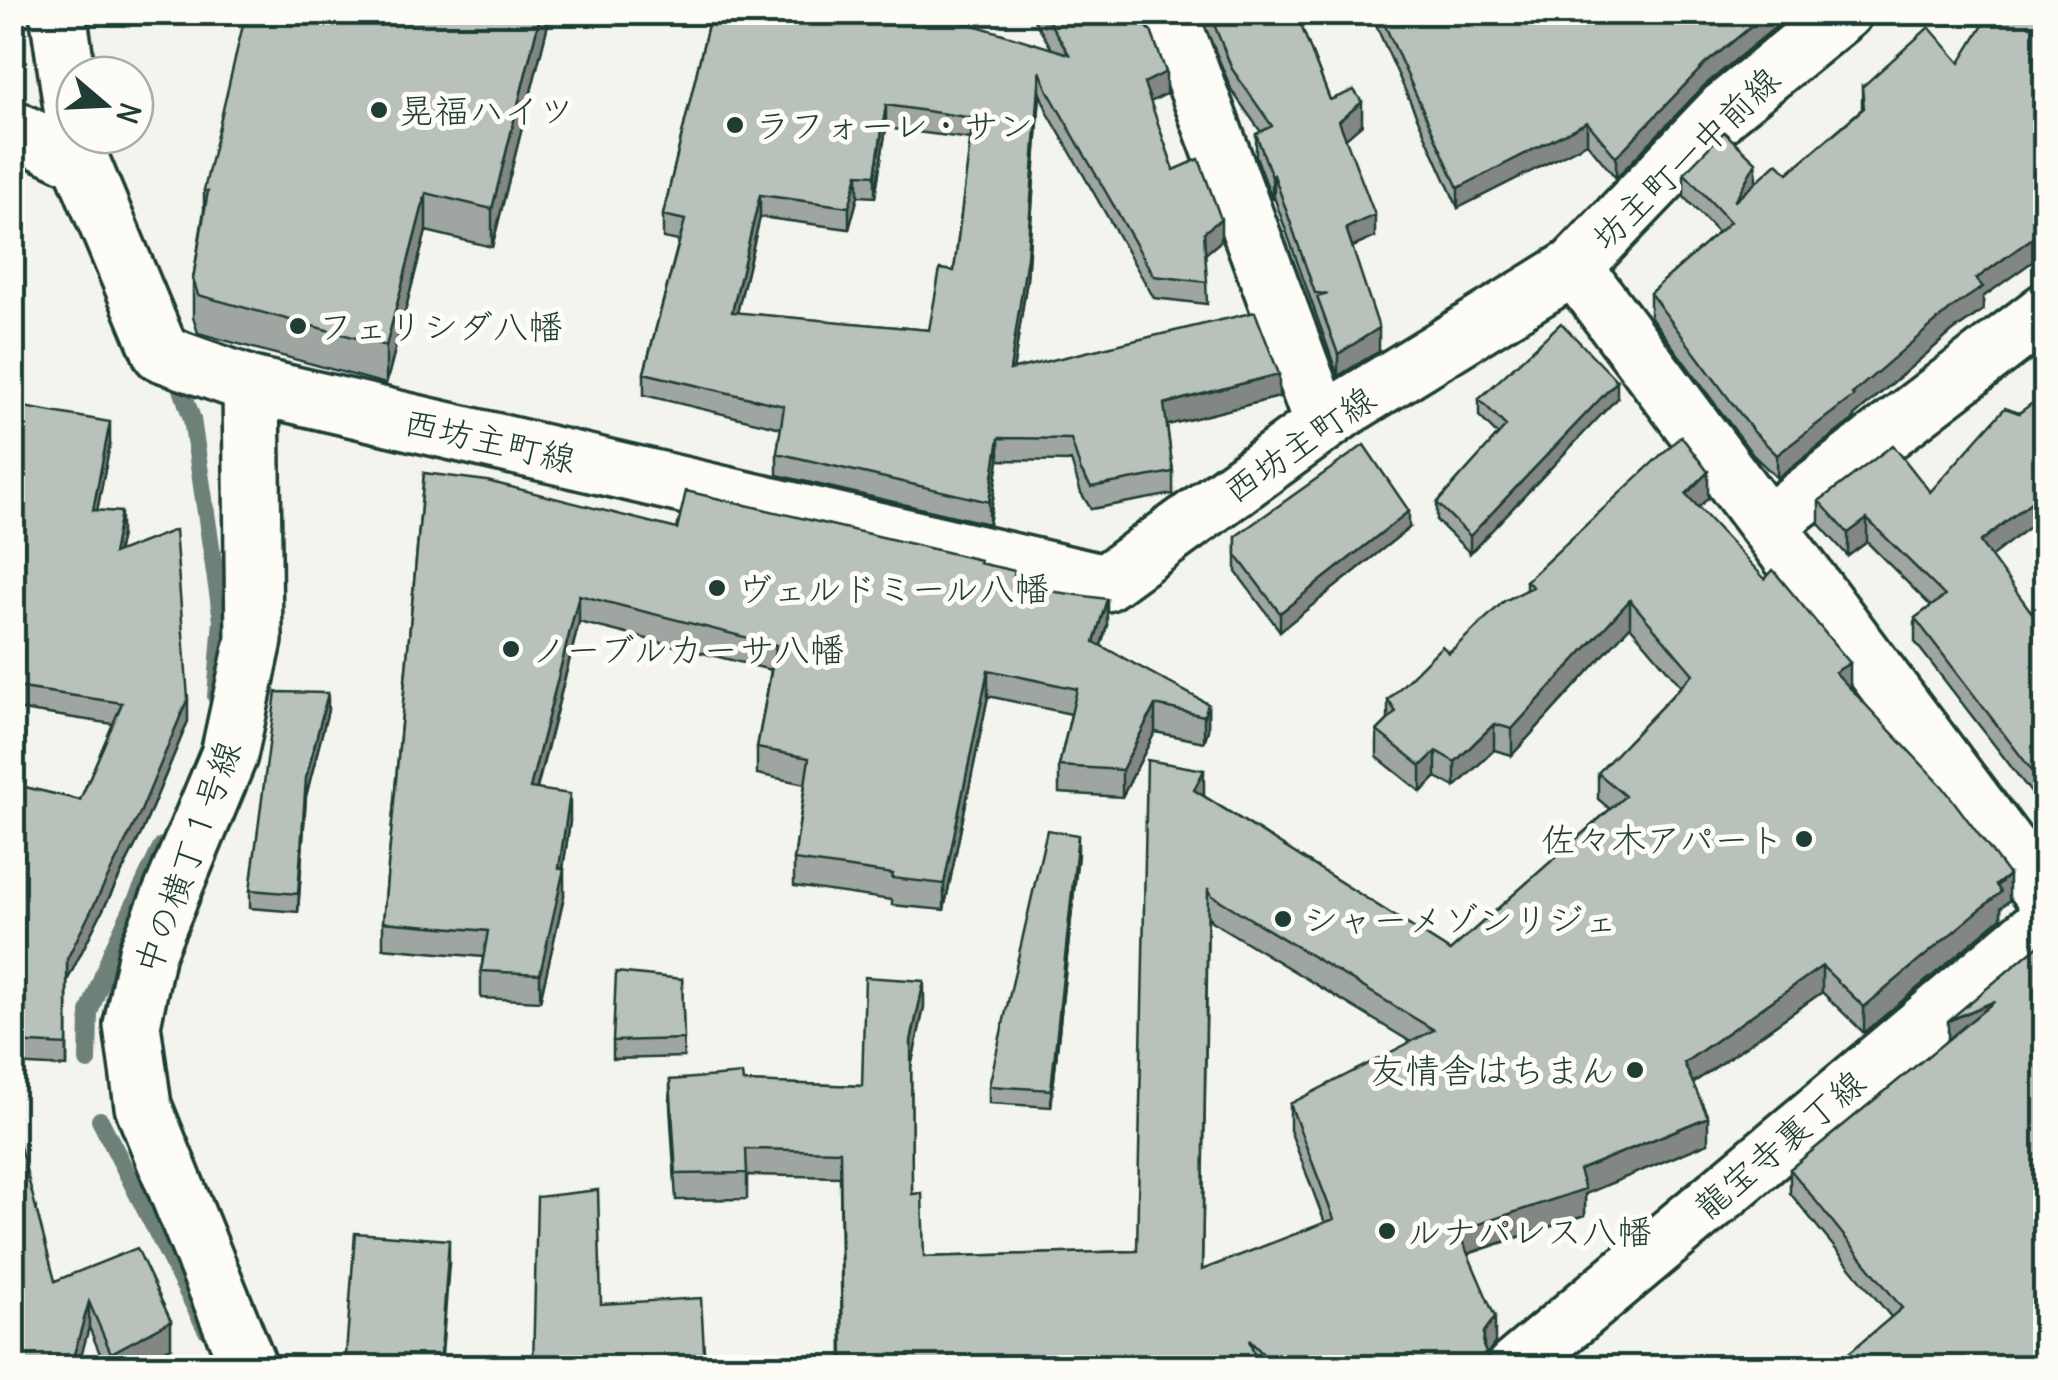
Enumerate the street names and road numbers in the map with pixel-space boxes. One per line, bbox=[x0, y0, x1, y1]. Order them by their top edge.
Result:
street label: 坊主町一中前線 bbox=[1582, 57, 1788, 259]
street label: 西坊主町線 bbox=[1215, 376, 1383, 512]
street label: 西坊主町線 bbox=[400, 399, 580, 481]
street label: 中の横丁１号線 bbox=[124, 734, 250, 980]
street label: 龍宝寺裏丁線 bbox=[1684, 1060, 1874, 1228]

